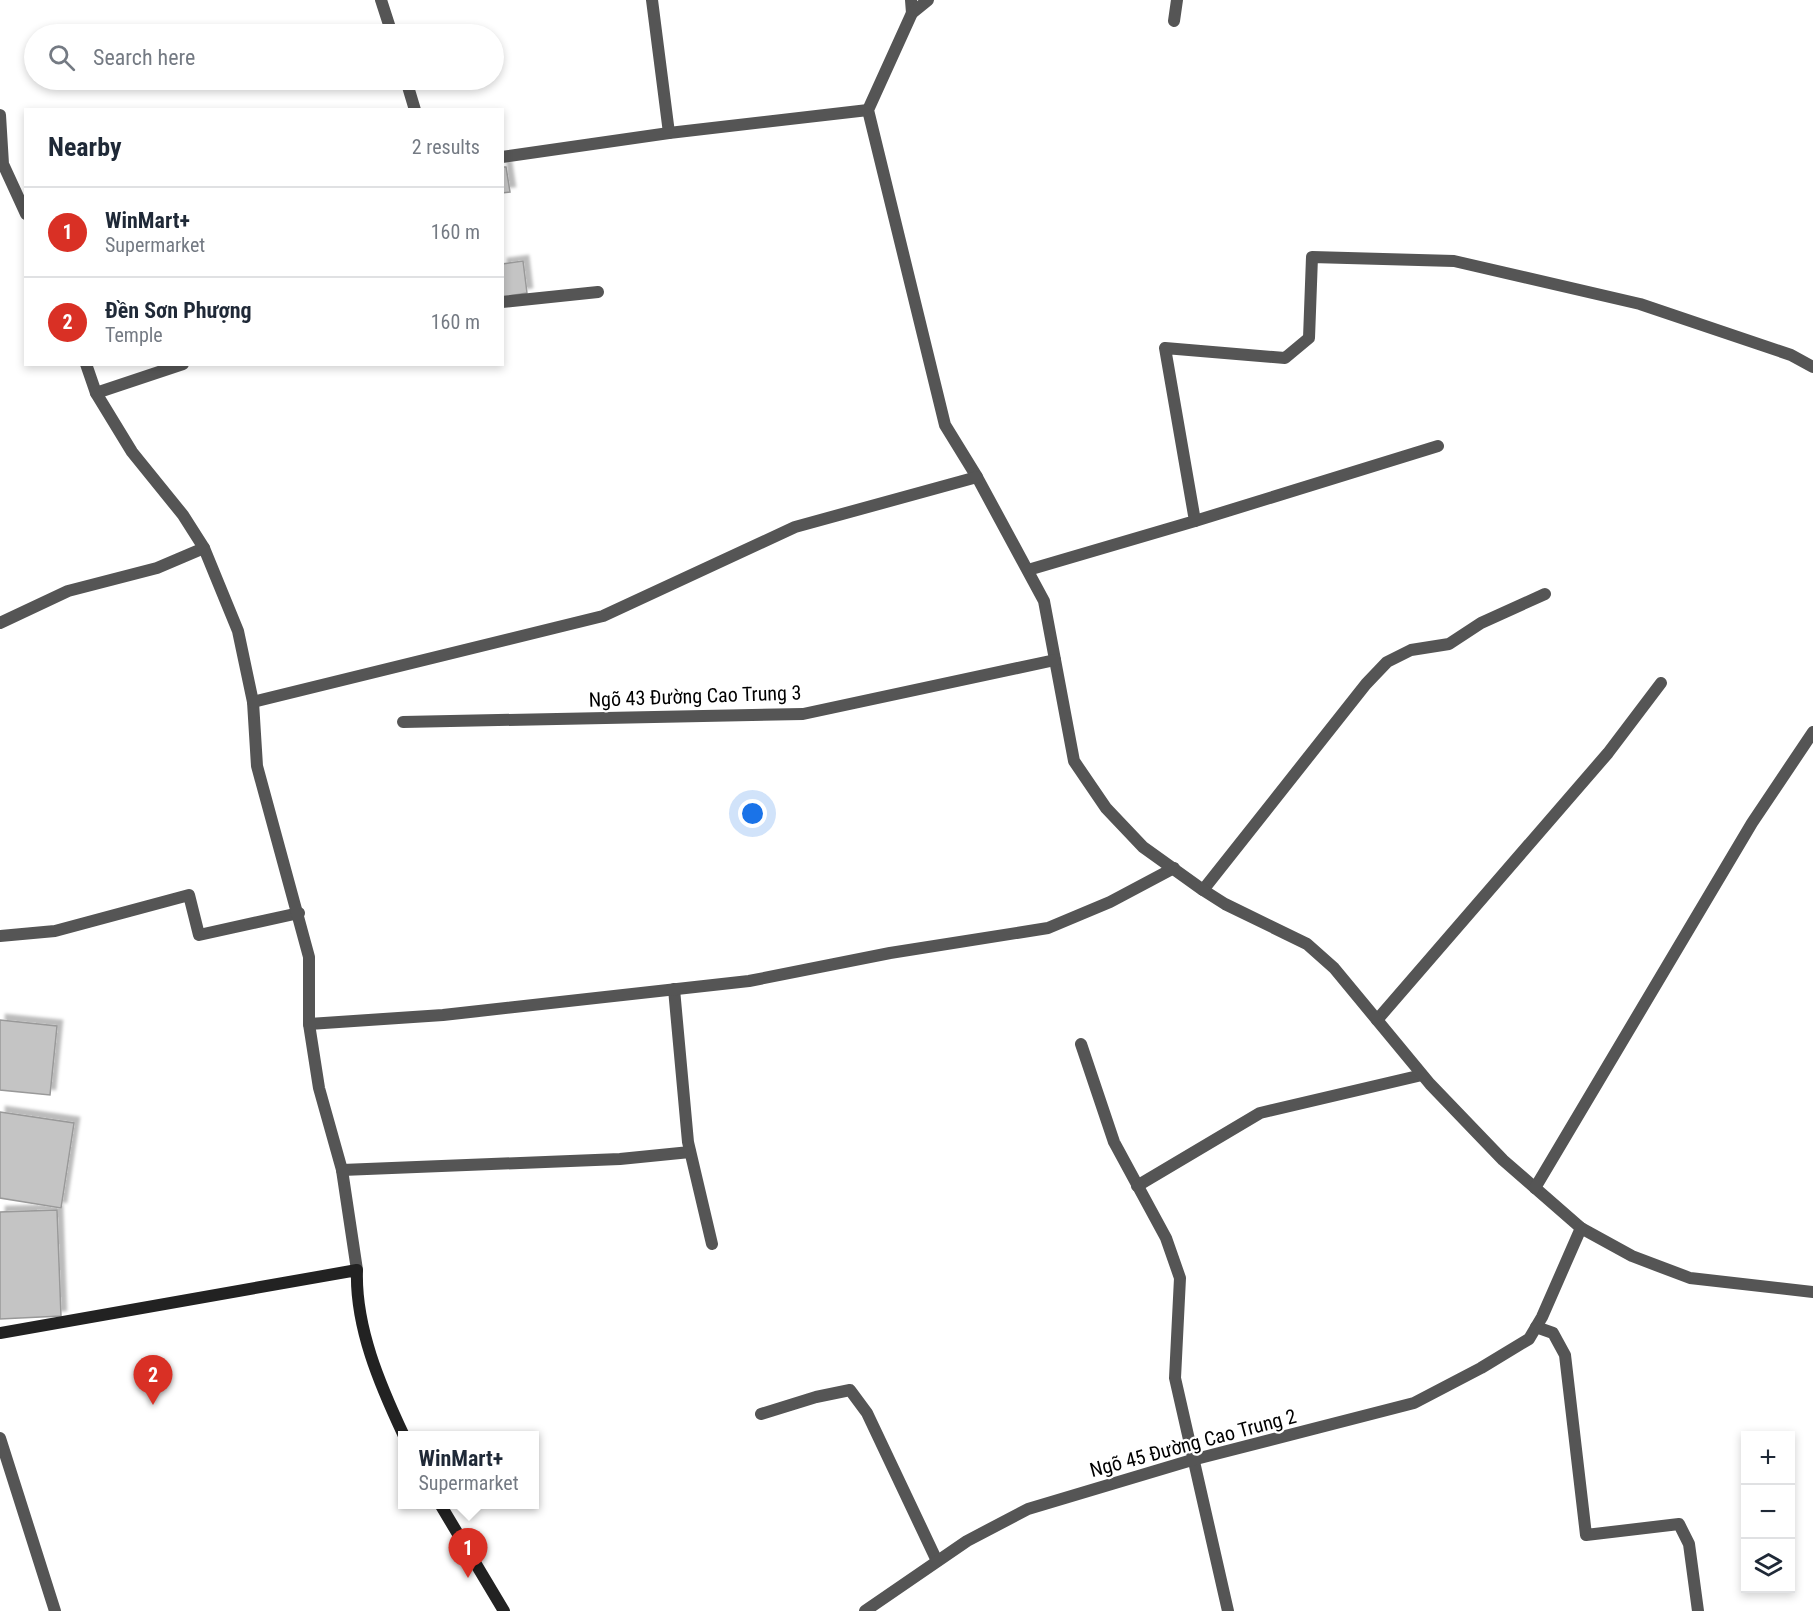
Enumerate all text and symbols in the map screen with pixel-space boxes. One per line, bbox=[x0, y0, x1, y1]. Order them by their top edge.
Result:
search box bbox=[24, 24, 504, 90]
icon: search bbox=[45, 41, 78, 74]
text: Search here bbox=[93, 45, 195, 70]
text: Nearby bbox=[48, 132, 122, 162]
text: 2 results bbox=[412, 135, 480, 159]
text: WinMart+ bbox=[105, 208, 190, 233]
text: 1 bbox=[62, 220, 73, 244]
text: 160 m bbox=[431, 220, 480, 244]
text: Supermarket bbox=[105, 233, 205, 257]
text: Đền Sơn Phượng bbox=[105, 298, 252, 323]
text: 2 bbox=[62, 310, 73, 334]
text: 160 m bbox=[431, 310, 480, 334]
text: Temple bbox=[105, 323, 163, 347]
street label: Ngõ 43 Đường Cao Trung 3 bbox=[588, 680, 802, 712]
your location bbox=[738, 799, 767, 828]
pin: 2 bbox=[134, 1356, 172, 1405]
street label: Ngõ 45 Đường Cao Trung 2 bbox=[1087, 1404, 1299, 1482]
popup bbox=[398, 1431, 539, 1509]
map controls bbox=[1741, 1431, 1795, 1593]
button: + bbox=[1741, 1431, 1795, 1485]
text: WinMart+ bbox=[418, 1446, 503, 1471]
text: Supermarket bbox=[418, 1471, 519, 1495]
button: − bbox=[1741, 1485, 1795, 1539]
pin: 1 bbox=[448, 1528, 488, 1578]
button: layers bbox=[1741, 1539, 1795, 1593]

